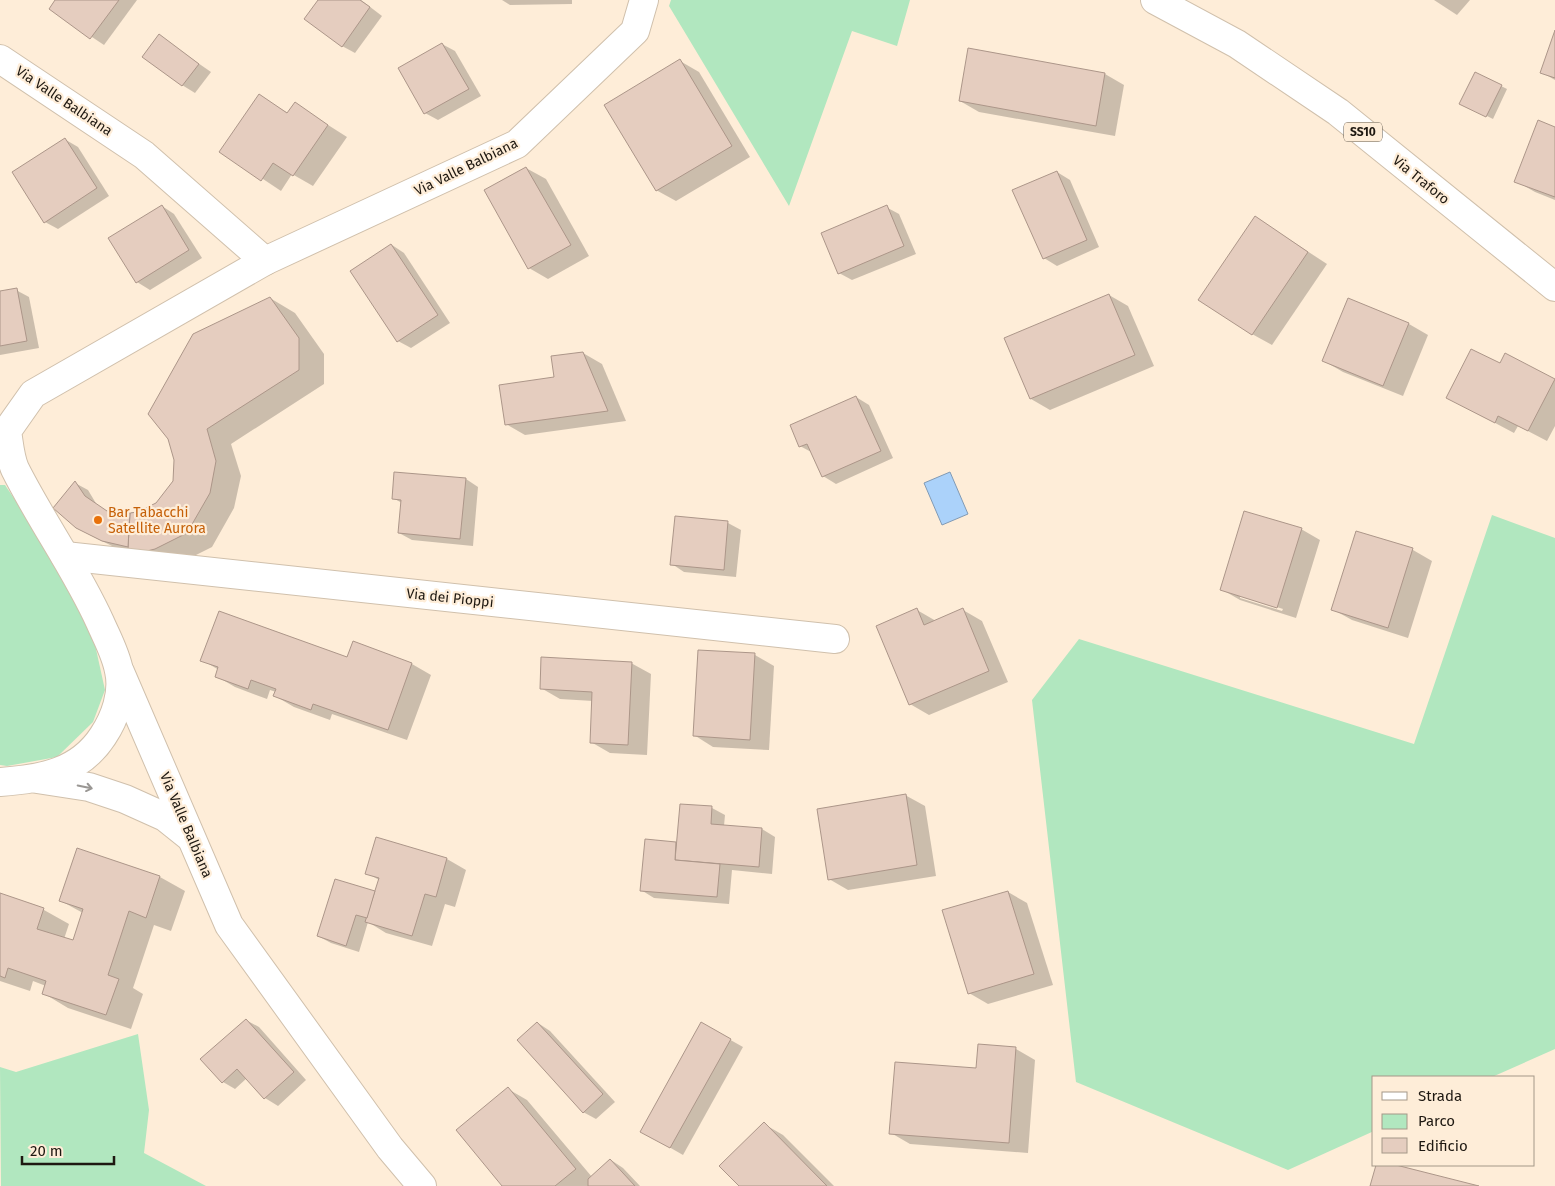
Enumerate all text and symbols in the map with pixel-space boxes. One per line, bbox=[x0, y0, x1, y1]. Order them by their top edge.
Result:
street label: Via Valle Balbiana bbox=[12, 62, 116, 140]
road number: SS10 bbox=[1344, 122, 1382, 142]
street label: Via Valle Balbiana bbox=[411, 135, 521, 199]
street label: Via Traforo bbox=[1389, 152, 1453, 208]
place label: Bar Tabacchi Satellite Aurora bbox=[108, 504, 206, 537]
marker: Bar Tabacchi Satellite Aurora bbox=[92, 514, 104, 526]
street label: Via dei Pioppi bbox=[406, 585, 494, 611]
street label: Via Valle Balbiana bbox=[156, 770, 216, 880]
one-way arrow bbox=[77, 782, 93, 792]
legend bbox=[1372, 1076, 1535, 1166]
text: Strada bbox=[1418, 1087, 1462, 1105]
text: Parco bbox=[1418, 1112, 1455, 1130]
scale bar bbox=[22, 1134, 115, 1166]
text: Edificio bbox=[1418, 1137, 1468, 1155]
text: 20 m bbox=[30, 1142, 63, 1160]

